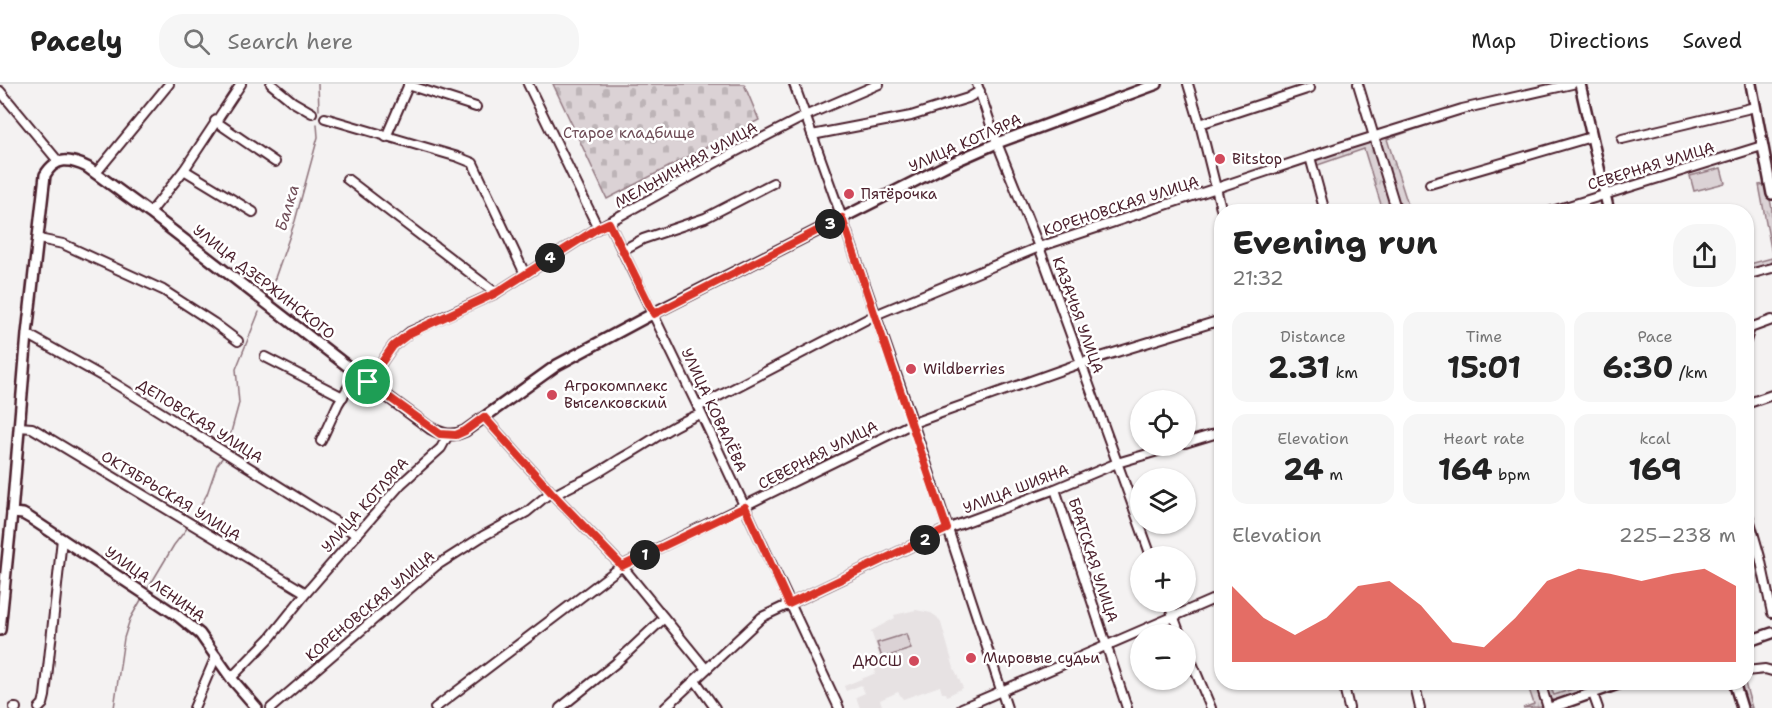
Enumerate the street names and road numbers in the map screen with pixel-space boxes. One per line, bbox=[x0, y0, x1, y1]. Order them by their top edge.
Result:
street label: УЛИЦА КОТЛЯРА bbox=[906, 109, 1025, 177]
street label: МЕЛЬНИЧНАЯ УЛИЦА bbox=[611, 117, 761, 213]
street label: СЕВЕРНАЯ УЛИЦА bbox=[1585, 137, 1717, 195]
street label: КОРЕНОВСКАЯ УЛИЦА bbox=[1041, 171, 1202, 241]
street label: УЛИЦА ДЗЕРЖИНСКОГО bbox=[189, 220, 339, 344]
street label: КАЗАЧЬЯ УЛИЦА bbox=[1048, 254, 1108, 376]
street label: УЛИЦА КОВАЛЁВА bbox=[677, 345, 752, 475]
street label: ДЕПОВСКАЯ УЛИЦА bbox=[133, 374, 267, 468]
street label: СЕВЕРНАЯ УЛИЦА bbox=[755, 416, 881, 494]
street label: ОКТЯБРЬСКАЯ УЛИЦА bbox=[97, 446, 245, 546]
street label: УЛИЦА КОТЛЯРА bbox=[317, 453, 413, 557]
street label: УЛИЦА ШИЯНА bbox=[960, 460, 1072, 518]
street label: БРАТСКАЯ УЛИЦА bbox=[1063, 495, 1123, 625]
street label: УЛИЦА ЛЕНИНА bbox=[101, 542, 209, 626]
street label: КОРЕНОВСКАЯ УЛИЦА bbox=[301, 546, 439, 666]

